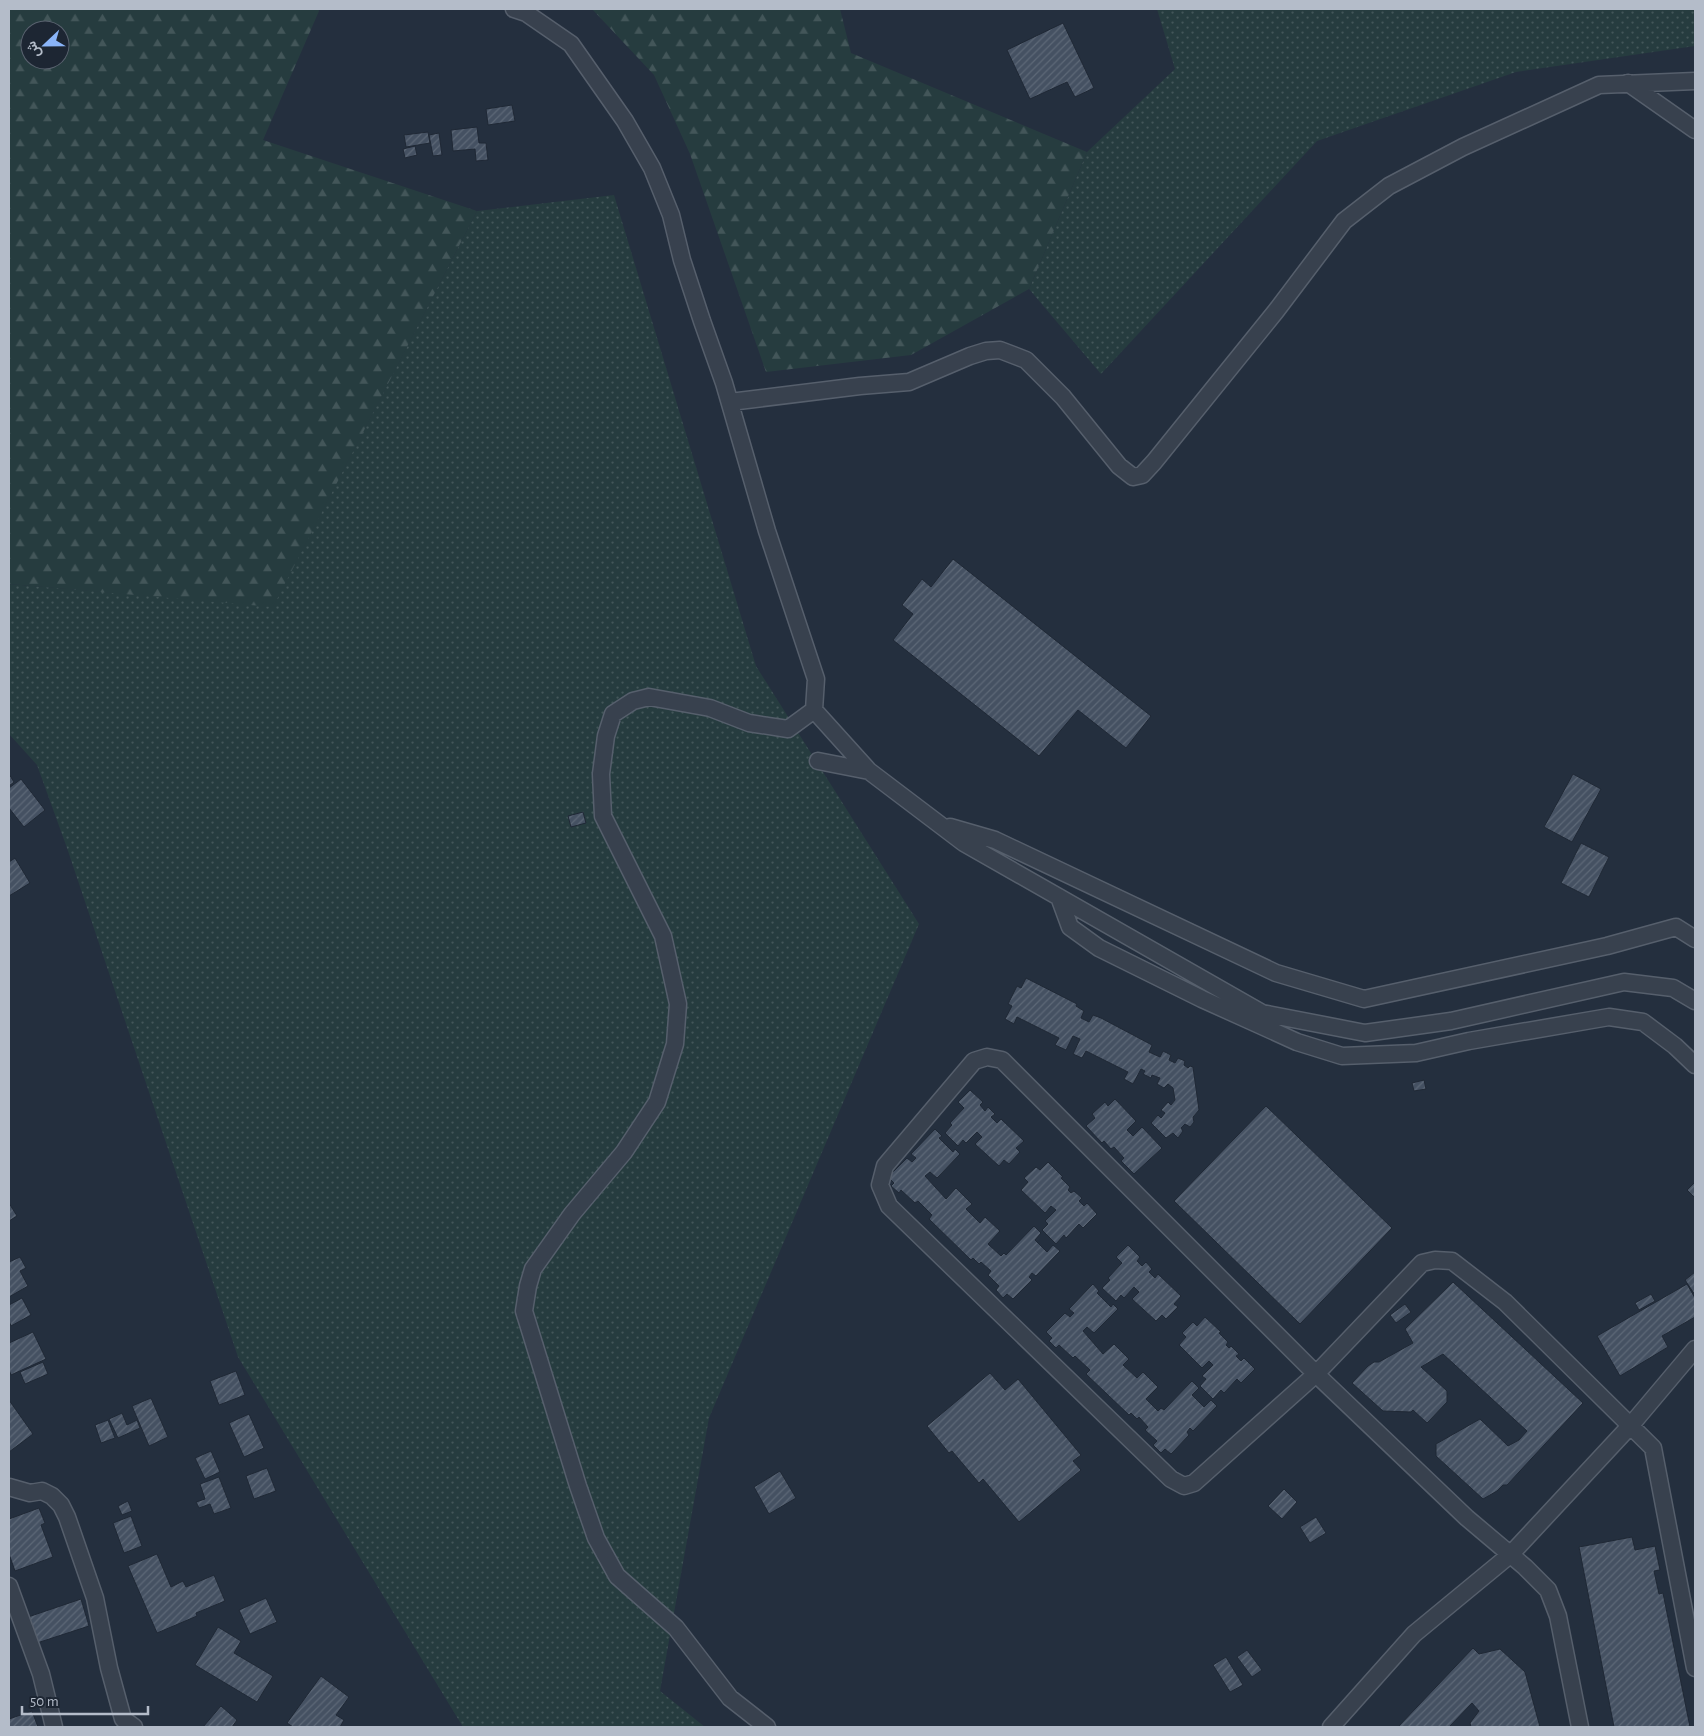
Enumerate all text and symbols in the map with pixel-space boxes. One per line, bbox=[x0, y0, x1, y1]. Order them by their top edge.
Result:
north arrow bbox=[20, 20, 70, 70]
text: ش bbox=[24, 39, 44, 60]
scale bar bbox=[22, 1684, 149, 1716]
text: 50 m bbox=[30, 1694, 59, 1709]

